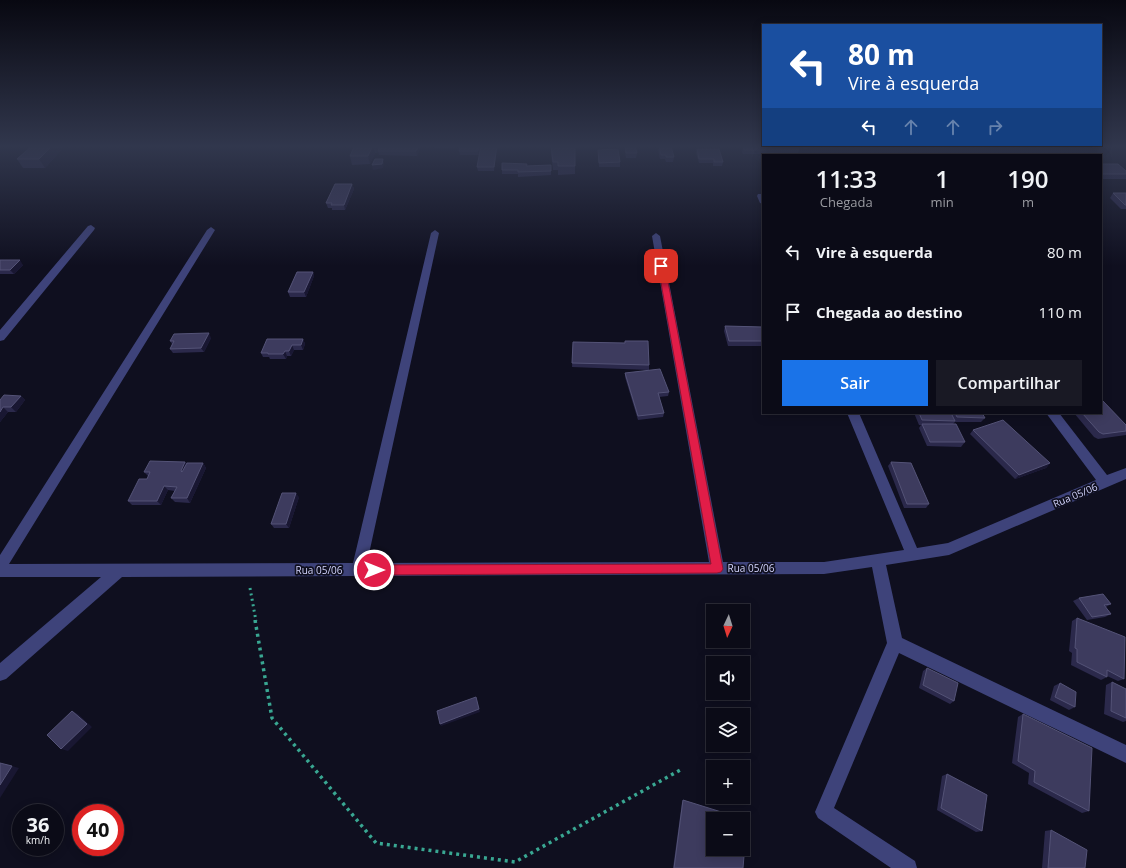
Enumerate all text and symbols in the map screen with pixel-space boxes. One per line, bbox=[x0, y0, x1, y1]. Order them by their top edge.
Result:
text: 80 m bbox=[848, 35, 915, 73]
icon: left bbox=[782, 40, 834, 92]
text: Vire à esquerda bbox=[848, 71, 979, 95]
icon: left bbox=[858, 116, 880, 138]
icon: ahead bbox=[900, 116, 922, 138]
icon: ahead bbox=[942, 116, 964, 138]
icon: right bbox=[984, 116, 1006, 138]
text: 11:33 bbox=[816, 162, 877, 195]
text: 1 bbox=[935, 162, 949, 195]
text: 190 bbox=[1007, 162, 1048, 195]
text: Chegada bbox=[820, 193, 873, 211]
text: min bbox=[931, 193, 954, 211]
text: m bbox=[1022, 193, 1034, 211]
icon: left bbox=[782, 241, 804, 263]
text: Vire à esquerda bbox=[816, 242, 933, 262]
text: 80 m bbox=[1047, 242, 1082, 262]
pin bbox=[644, 249, 678, 283]
icon: arrive bbox=[650, 255, 672, 277]
icon: arrive bbox=[782, 301, 804, 323]
text: Chegada ao destino bbox=[816, 302, 963, 322]
text: 110 m bbox=[1038, 302, 1082, 322]
button: Sair bbox=[782, 360, 928, 406]
button: Compartilhar bbox=[936, 360, 1082, 406]
street label: Rua 05/06 bbox=[1051, 479, 1100, 511]
position arrow bbox=[353, 549, 395, 591]
street label: Rua 05/06 bbox=[728, 561, 775, 575]
street label: Rua 05/06 bbox=[296, 563, 343, 577]
north arrow bbox=[706, 604, 750, 648]
map controls bbox=[706, 604, 750, 856]
button: sound bbox=[706, 656, 750, 700]
button: layers bbox=[706, 708, 750, 752]
button: + bbox=[706, 760, 750, 804]
speed limit sign: 40 bbox=[72, 804, 124, 856]
text: 36 bbox=[27, 811, 49, 838]
button: − bbox=[706, 812, 750, 856]
text: km/h bbox=[26, 833, 50, 847]

